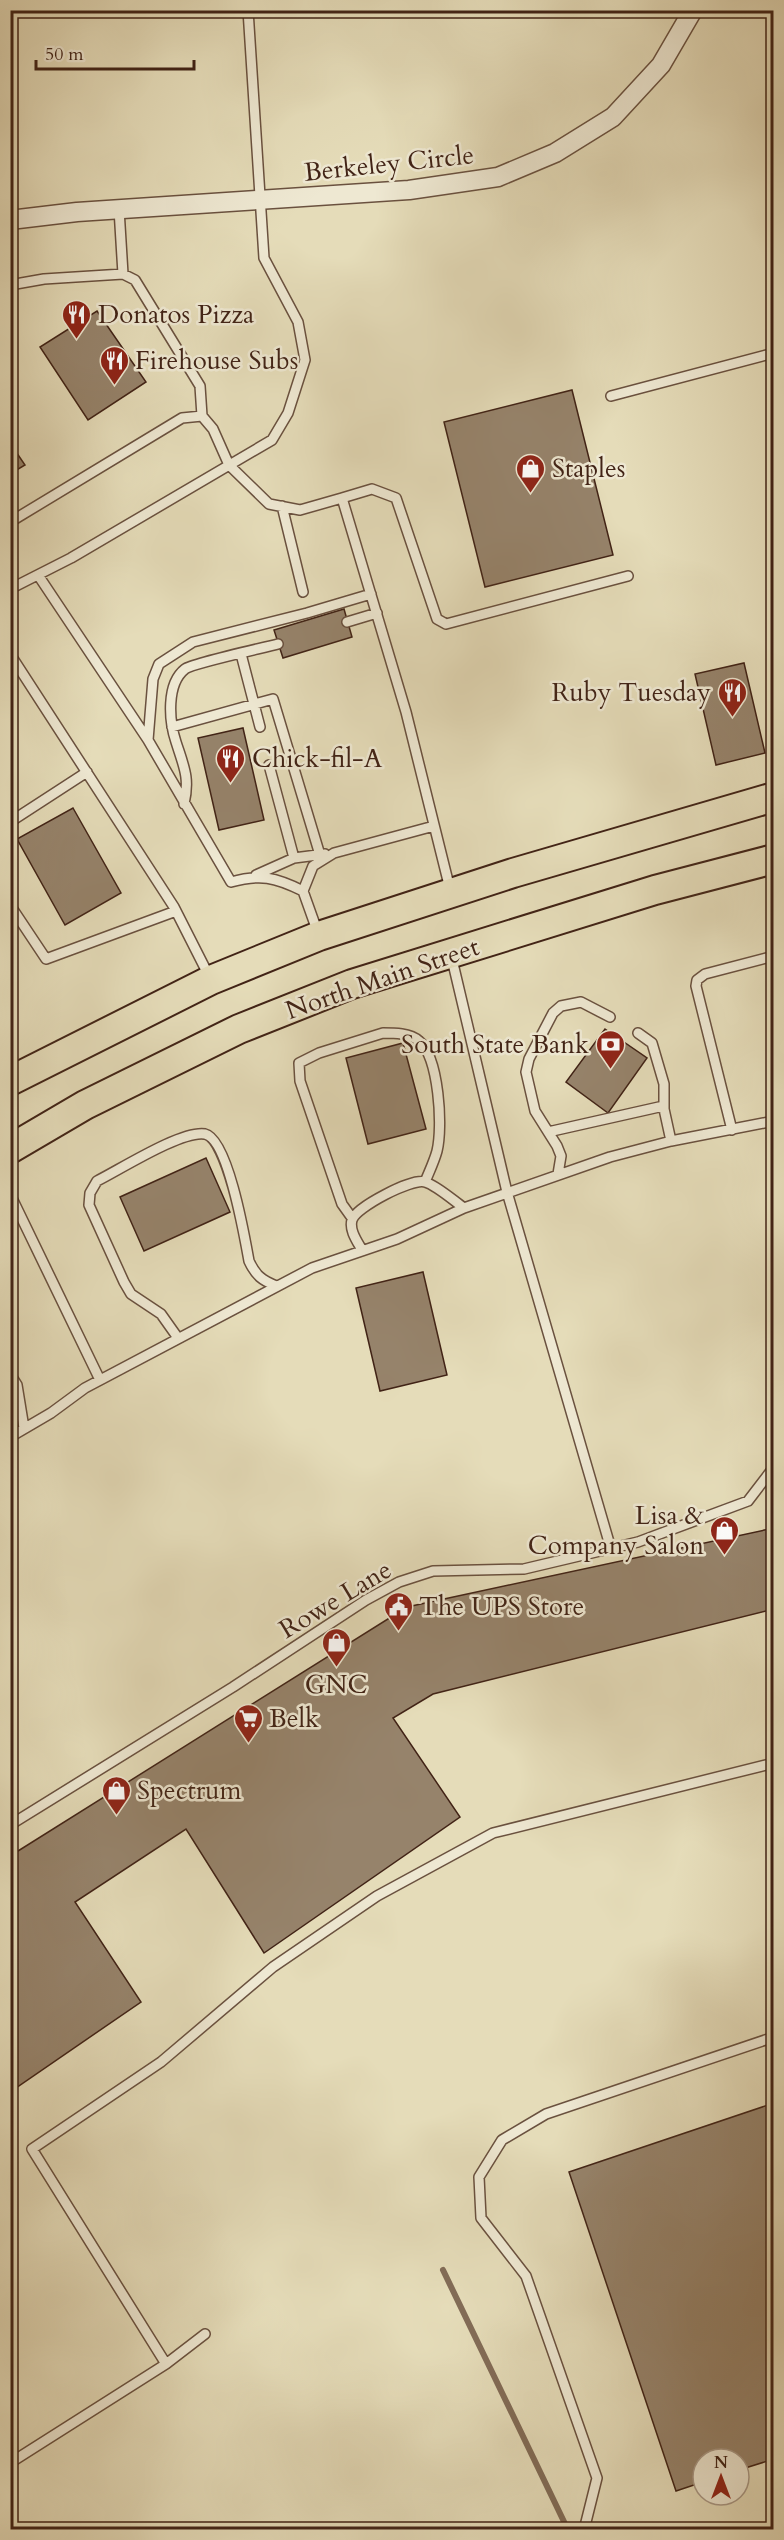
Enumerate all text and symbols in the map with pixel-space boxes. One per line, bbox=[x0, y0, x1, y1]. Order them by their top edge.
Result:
scale bar bbox=[36, 33, 194, 71]
text: 50 m bbox=[45, 42, 84, 67]
street label: Berkeley Circle bbox=[302, 137, 476, 190]
place label: Donatos Pizza bbox=[98, 297, 254, 332]
restaurant icon: Donatos Pizza bbox=[61, 298, 93, 340]
place label: Firehouse Subs bbox=[135, 343, 298, 378]
restaurant icon: Firehouse Subs bbox=[98, 344, 130, 386]
place label: Staples bbox=[552, 451, 625, 486]
shop icon: Staples bbox=[515, 452, 547, 494]
place label: Ruby Tuesday bbox=[551, 675, 711, 710]
restaurant icon: Ruby Tuesday bbox=[716, 676, 748, 718]
place label: Chick-fil-A bbox=[252, 741, 383, 776]
restaurant icon: Chick-fil-A bbox=[215, 742, 247, 784]
street label: North Main Street bbox=[281, 929, 484, 1028]
place label: South State Bank bbox=[401, 1027, 589, 1062]
bank icon: South State Bank bbox=[594, 1028, 626, 1070]
place label: Lisa & Company Salon bbox=[528, 1498, 704, 1563]
shop icon: Lisa & Company Salon bbox=[709, 1514, 741, 1556]
street label: Rowe Lane bbox=[273, 1552, 398, 1647]
place label: The UPS Store bbox=[419, 1589, 584, 1624]
public building icon: The UPS Store bbox=[382, 1590, 414, 1632]
shop icon: GNC bbox=[320, 1626, 352, 1668]
place label: GNC bbox=[305, 1667, 367, 1702]
place label: Belk bbox=[269, 1701, 319, 1736]
supermarket icon: Belk bbox=[232, 1702, 264, 1744]
place label: Spectrum bbox=[137, 1773, 241, 1808]
shop icon: Spectrum bbox=[100, 1774, 132, 1816]
north arrow bbox=[691, 2447, 751, 2507]
text: N bbox=[714, 2452, 728, 2474]

